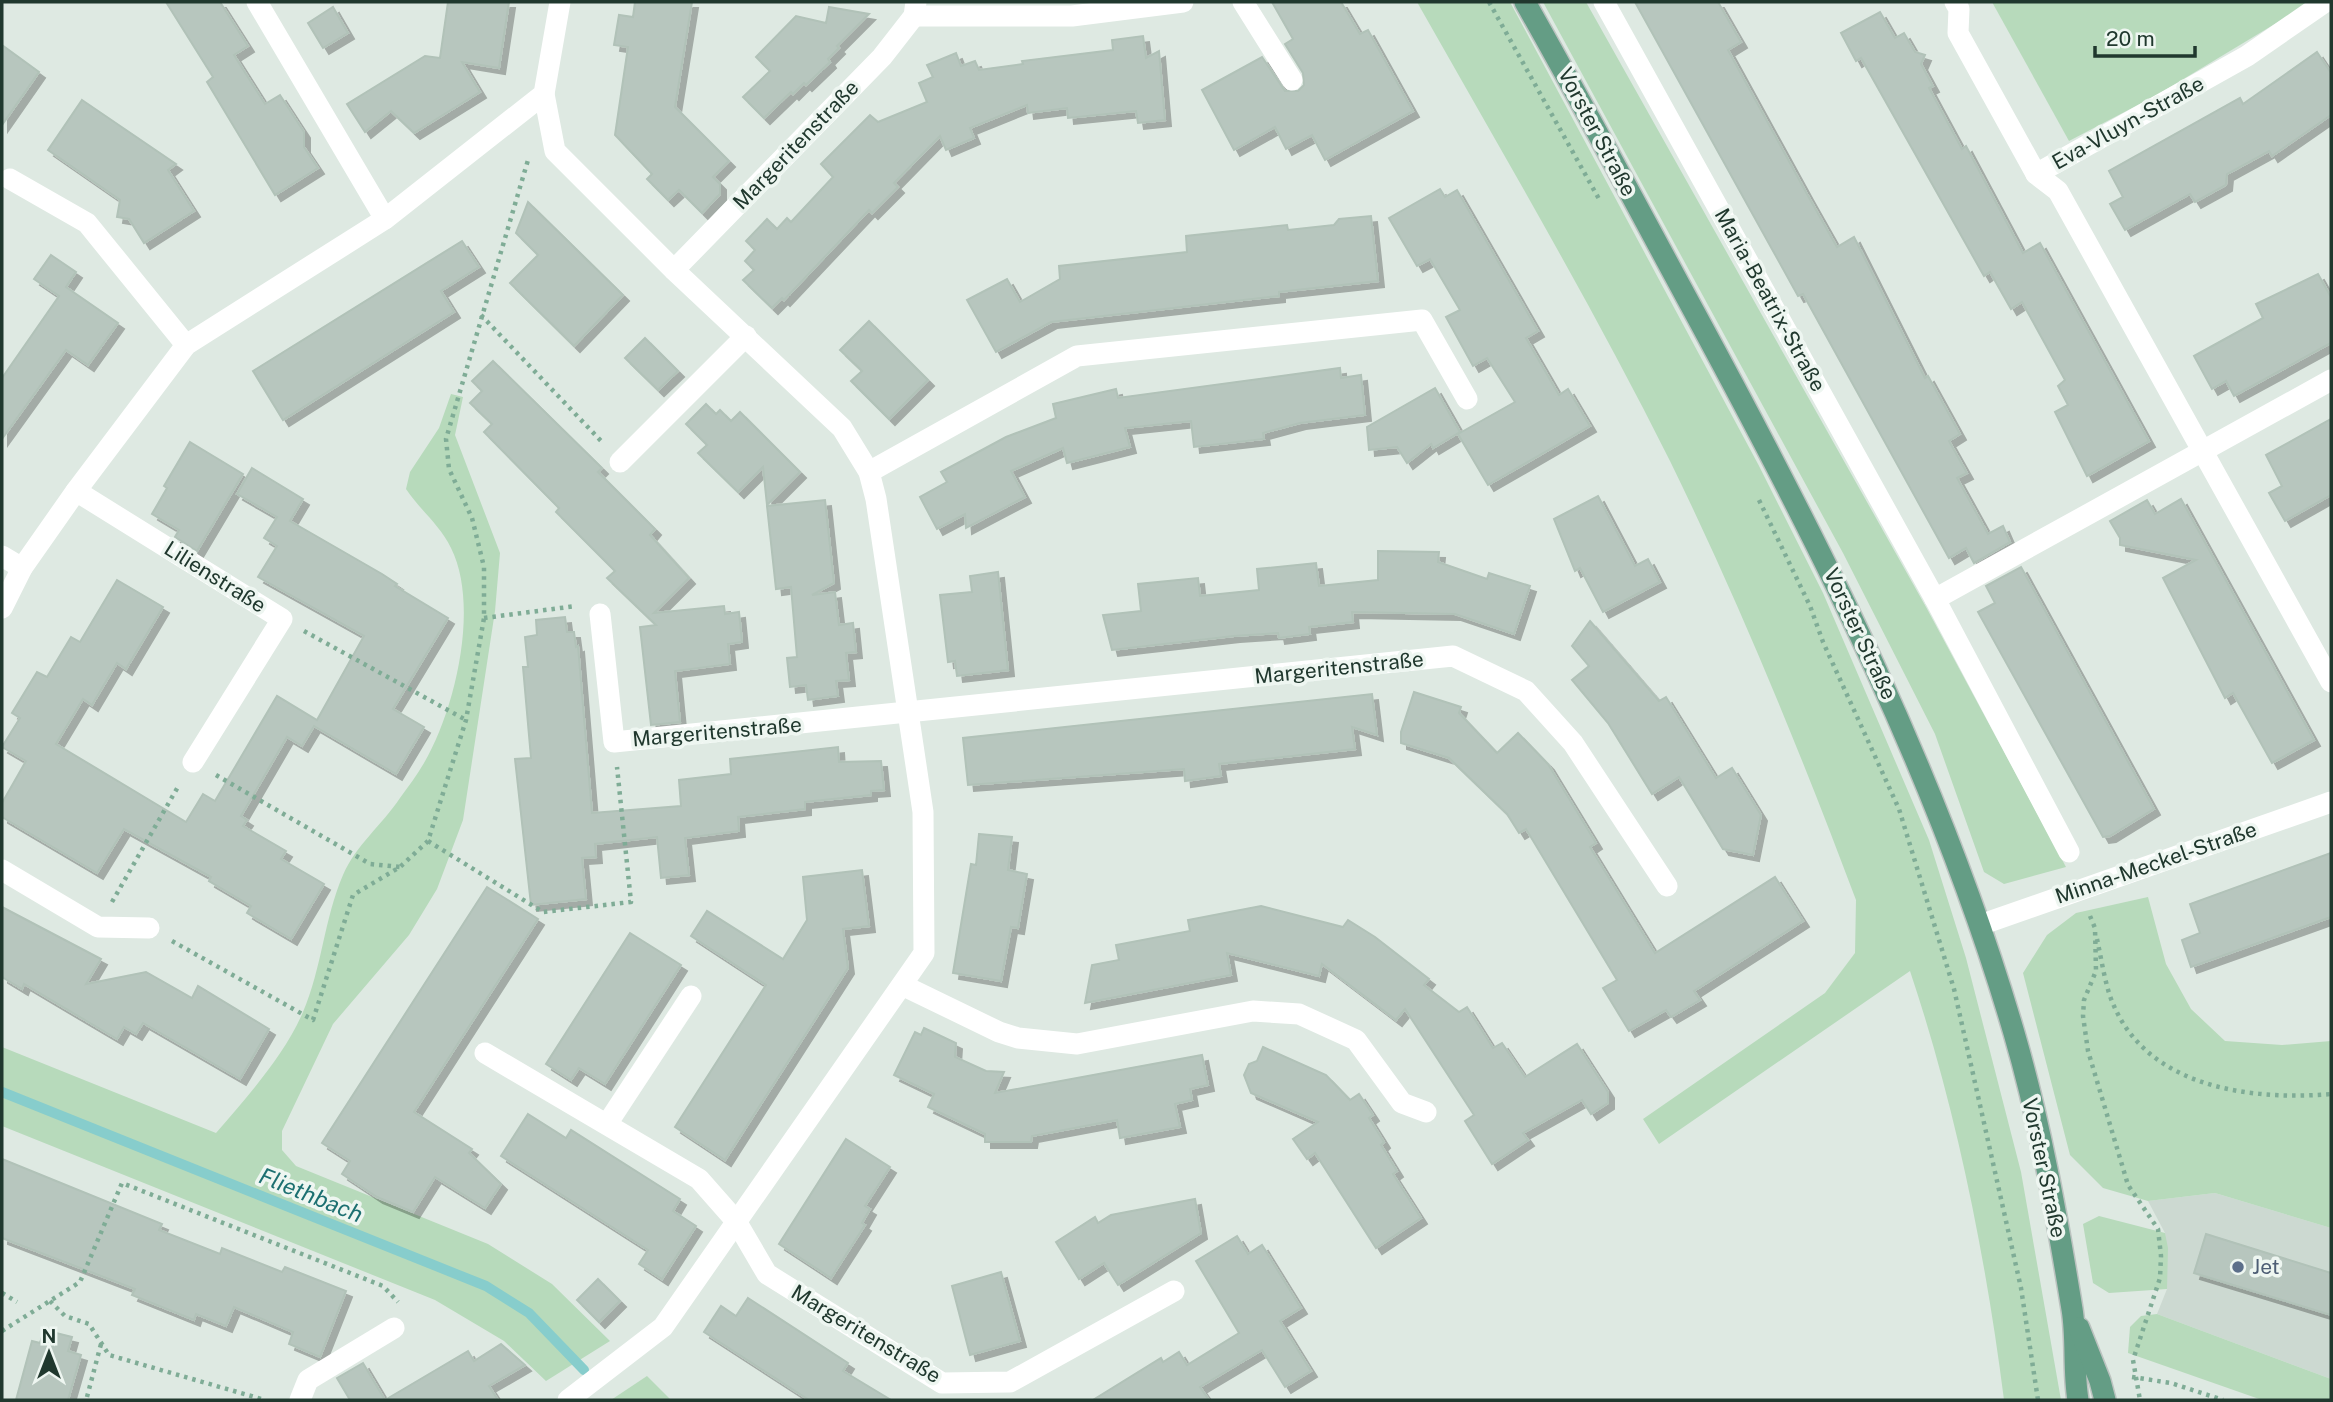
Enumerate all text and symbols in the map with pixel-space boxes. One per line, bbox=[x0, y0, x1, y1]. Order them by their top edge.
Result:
scale bar bbox=[2095, 14, 2195, 58]
text: 20 m bbox=[2106, 26, 2155, 51]
street label: Vorster Straße bbox=[1553, 63, 1642, 200]
street label: Eva-Vluyn-Straße bbox=[2048, 71, 2208, 175]
street label: Margeritenstraße bbox=[728, 75, 864, 215]
street label: Maria-Beatrix-Straße bbox=[1710, 204, 1831, 396]
street label: Lilienstraße bbox=[160, 535, 271, 618]
street label: Vorster Straße bbox=[1819, 564, 1902, 704]
street label: Margeritenstraße bbox=[1253, 646, 1425, 689]
street label: Margeritenstraße bbox=[631, 712, 803, 751]
street label: Minna-Meckel-Straße bbox=[2052, 816, 2260, 909]
street label: Vorster Straße bbox=[2017, 1096, 2072, 1240]
water label: Fliethbach bbox=[255, 1162, 367, 1228]
place label: Jet bbox=[2252, 1254, 2280, 1279]
marker: Jet bbox=[2230, 1259, 2246, 1275]
street label: Margeritenstraße bbox=[787, 1279, 946, 1388]
north arrow bbox=[14, 1318, 84, 1388]
text: N bbox=[42, 1325, 56, 1347]

